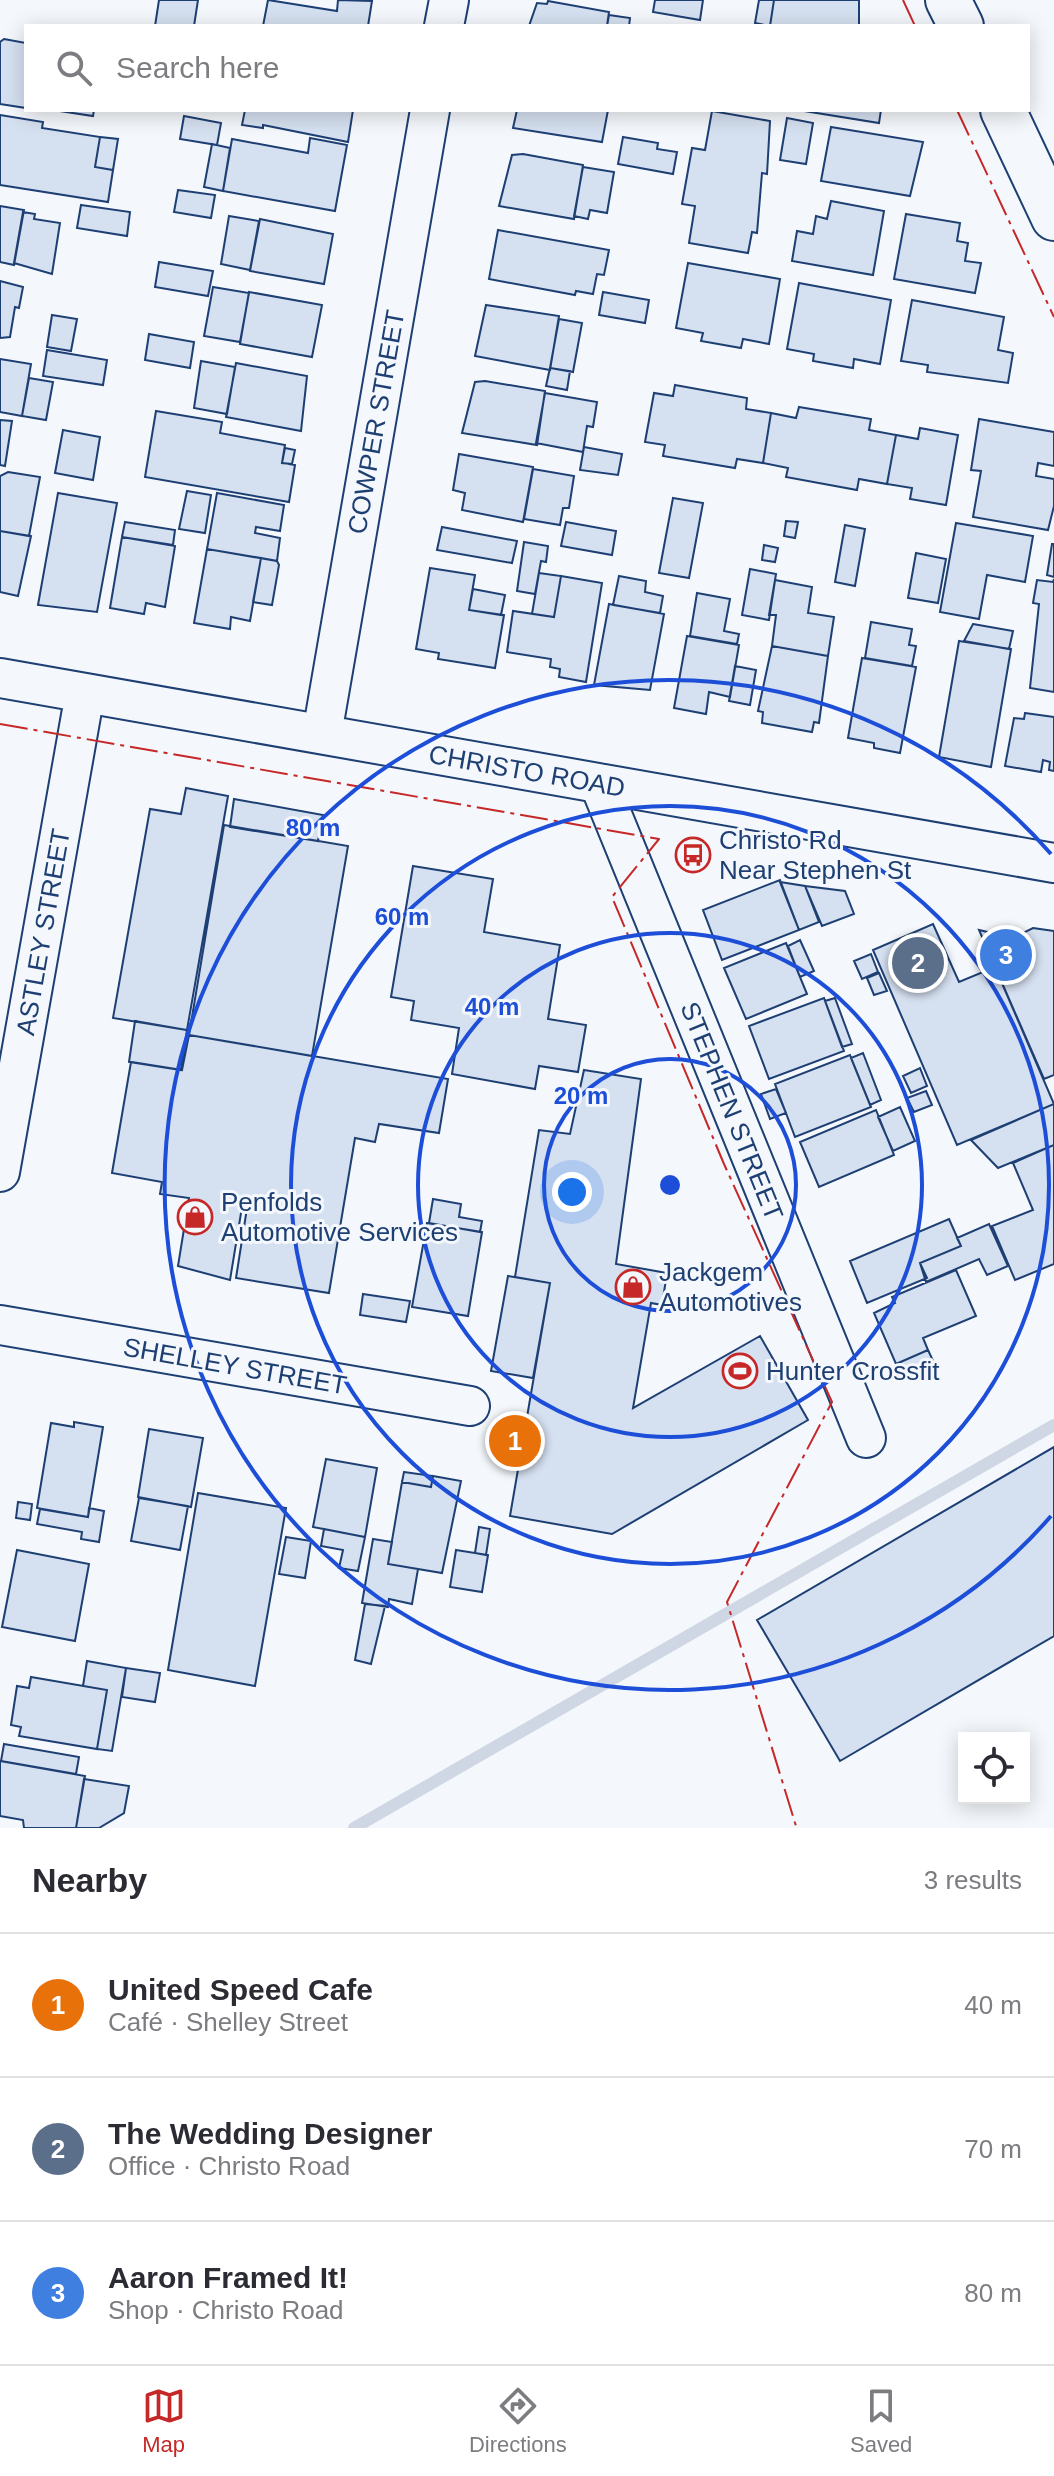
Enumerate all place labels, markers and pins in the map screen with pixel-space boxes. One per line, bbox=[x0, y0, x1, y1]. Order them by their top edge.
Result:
place label: Christo Rd Near Stephen St bbox=[719, 825, 912, 885]
bus stop icon: Christo Rd Near Stephen St bbox=[674, 836, 712, 874]
pin: 3 bbox=[980, 925, 1032, 985]
pin: 2 bbox=[892, 933, 944, 993]
centre of rings bbox=[656, 1171, 684, 1199]
place label: Penfolds Automotive Services bbox=[221, 1187, 458, 1247]
shop icon: Penfolds Automotive Services bbox=[176, 1198, 214, 1236]
place label: Jackgem Automotives bbox=[659, 1257, 802, 1317]
shop icon: Jackgem Automotives bbox=[614, 1268, 652, 1306]
sports icon: Hunter Crossfit bbox=[721, 1352, 759, 1390]
place label: Hunter Crossfit bbox=[766, 1356, 940, 1386]
pin: 1 bbox=[489, 1411, 541, 1471]

